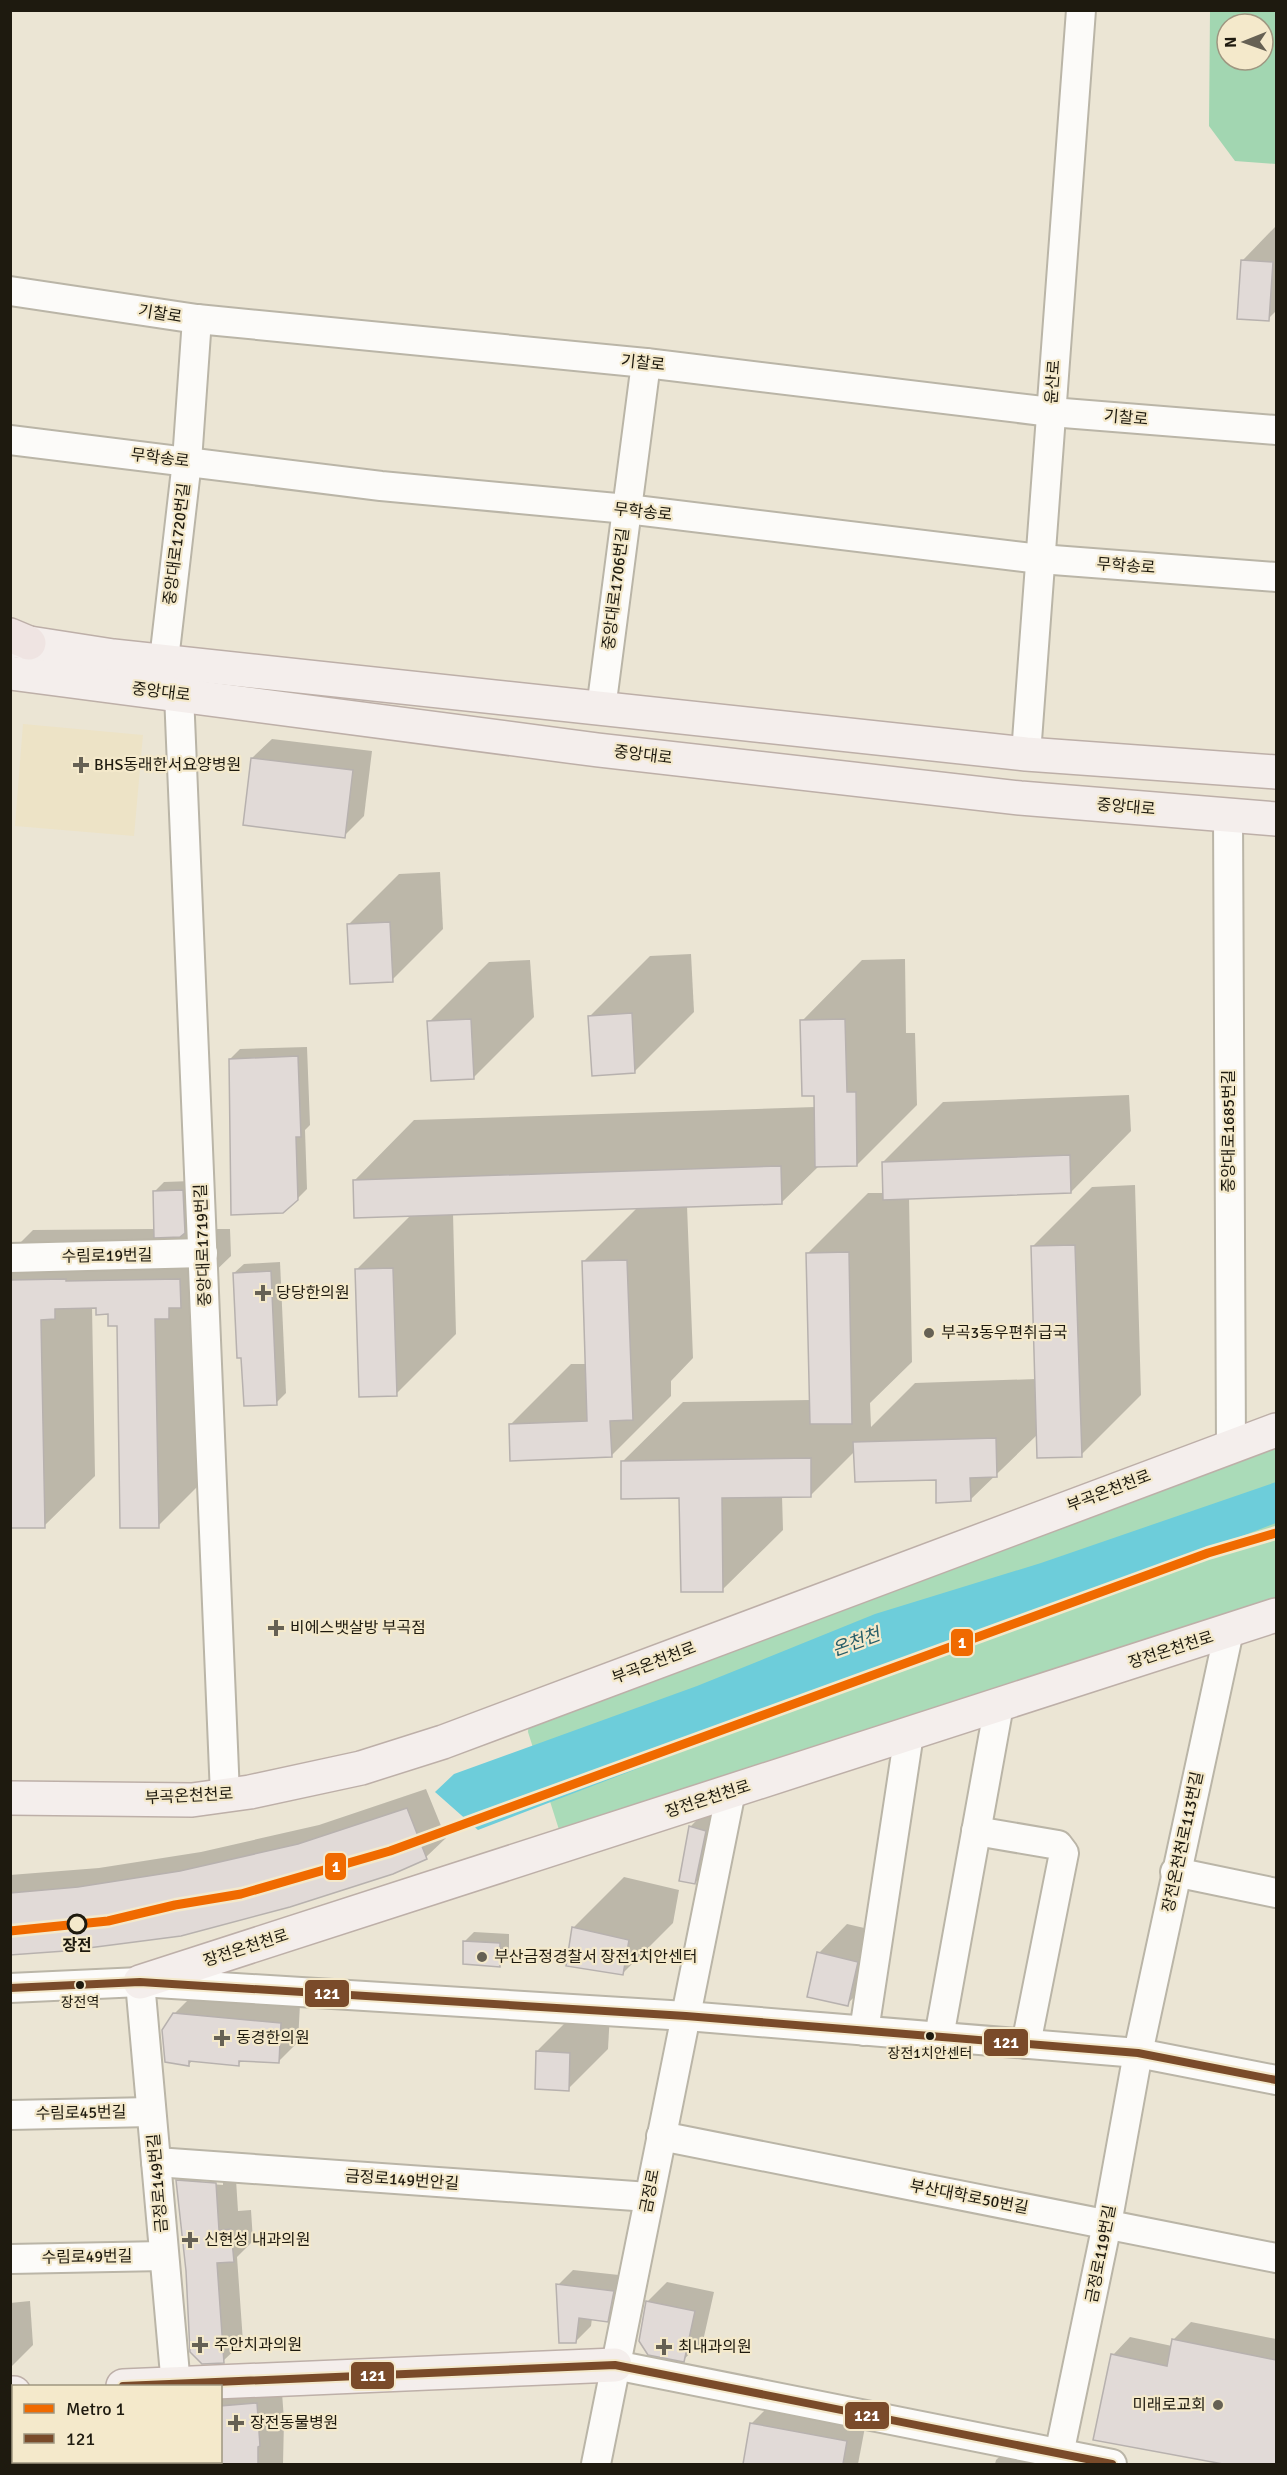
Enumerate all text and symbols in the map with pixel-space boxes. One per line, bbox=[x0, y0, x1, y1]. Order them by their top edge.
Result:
north arrow bbox=[1215, 12, 1275, 72]
text: N bbox=[1221, 37, 1241, 48]
street label: 기찰로 bbox=[137, 301, 184, 327]
street label: 기찰로 bbox=[620, 351, 666, 375]
street label: 윤산로 bbox=[1041, 359, 1065, 405]
street label: 기찰로 bbox=[1103, 406, 1149, 430]
street label: 무학송로 bbox=[130, 444, 191, 472]
street label: 중앙대로1720번길 bbox=[160, 482, 194, 606]
street label: 무학송로 bbox=[613, 499, 674, 525]
street label: 중앙대로1706번길 bbox=[599, 527, 633, 651]
street label: 무학송로 bbox=[1096, 554, 1156, 578]
street label: 중앙대로 bbox=[131, 678, 192, 706]
street label: 중앙대로 bbox=[613, 741, 674, 769]
place label: BHS동래한서요양병원 bbox=[94, 755, 241, 775]
marker: BHS동래한서요양병원 bbox=[72, 756, 90, 774]
street label: 중앙대로 bbox=[1096, 794, 1156, 820]
street label: 중앙대로1685번길 bbox=[1219, 1070, 1239, 1192]
street label: 중앙대로1719번길 bbox=[191, 1183, 215, 1307]
street label: 수림로19번길 bbox=[61, 1245, 153, 1267]
place label: 당당한의원 bbox=[276, 1283, 350, 1303]
marker: 당당한의원 bbox=[254, 1284, 272, 1302]
place label: 부곡3동우편취급국 bbox=[941, 1323, 1067, 1343]
marker: 부곡3동우편취급국 bbox=[922, 1326, 936, 1340]
street label: 부곡온천천로 bbox=[1064, 1466, 1154, 1516]
place label: 비에스뱃살방 부곡점 bbox=[290, 1618, 426, 1638]
marker: 비에스뱃살방 부곡점 bbox=[267, 1619, 285, 1637]
water label: 온천천 bbox=[829, 1622, 885, 1661]
street label: 장전온천천로 bbox=[1126, 1627, 1216, 1673]
line badge: 1 bbox=[950, 1628, 974, 1657]
text: 1 bbox=[958, 1633, 967, 1653]
street label: 부곡온천천로 bbox=[609, 1638, 699, 1688]
street label: 장전온천천로113번길 bbox=[1158, 1770, 1208, 1914]
street label: 장전온천천로 bbox=[663, 1776, 753, 1822]
street label: 부곡온천천로 bbox=[144, 1784, 234, 1808]
line badge: 1 bbox=[324, 1852, 347, 1881]
text: 1 bbox=[332, 1857, 341, 1877]
marker: 장전 bbox=[67, 1914, 87, 1934]
street label: 장전온천천로 bbox=[201, 1925, 291, 1971]
place label: 장전 bbox=[62, 1936, 92, 1956]
place label: 부산금정경찰서 장전1치안센터 bbox=[494, 1947, 698, 1967]
marker: 부산금정경찰서 장전1치안센터 bbox=[475, 1950, 489, 1964]
marker: 장전역 bbox=[74, 1979, 86, 1991]
line badge: 121 bbox=[304, 1979, 350, 2008]
text: 121 bbox=[314, 1984, 340, 2004]
place label: 장전역 bbox=[61, 1994, 99, 2011]
place label: 동경한의원 bbox=[236, 2028, 310, 2048]
line badge: 121 bbox=[983, 2028, 1029, 2057]
marker: 동경한의원 bbox=[213, 2029, 231, 2047]
marker: 장전1치안센터 bbox=[924, 2030, 936, 2042]
text: 121 bbox=[993, 2033, 1019, 2053]
place label: 장전1치안센터 bbox=[888, 2045, 972, 2062]
street label: 수림로45번길 bbox=[35, 2102, 127, 2124]
street label: 금정로149번길 bbox=[144, 2133, 172, 2233]
street label: 금정로149번안길 bbox=[344, 2166, 460, 2194]
street label: 금정로 bbox=[636, 2167, 664, 2215]
street label: 부산대학로50번길 bbox=[908, 2176, 1030, 2218]
street label: 금정로119번길 bbox=[1082, 2203, 1120, 2305]
place label: 신현성 내과의원 bbox=[204, 2230, 311, 2250]
marker: 신현성 내과의원 bbox=[181, 2231, 199, 2249]
street label: 수림로49번길 bbox=[41, 2246, 133, 2268]
place label: 주안치과의원 bbox=[214, 2335, 302, 2355]
marker: 주안치과의원 bbox=[191, 2336, 209, 2354]
place label: 최내과의원 bbox=[678, 2337, 752, 2357]
marker: 최내과의원 bbox=[655, 2338, 673, 2356]
line badge: 121 bbox=[350, 2361, 395, 2390]
text: 121 bbox=[360, 2366, 386, 2386]
legend bbox=[12, 2385, 222, 2463]
place label: 미래로교회 bbox=[1132, 2395, 1206, 2415]
text: Metro 1 bbox=[66, 2398, 125, 2420]
marker: 미래로교회 bbox=[1211, 2398, 1225, 2412]
line badge: 121 bbox=[844, 2401, 890, 2430]
text: 121 bbox=[854, 2406, 880, 2426]
place label: 장전동물병원 bbox=[250, 2413, 338, 2433]
marker: 장전동물병원 bbox=[227, 2414, 245, 2432]
text: 121 bbox=[66, 2428, 95, 2450]

